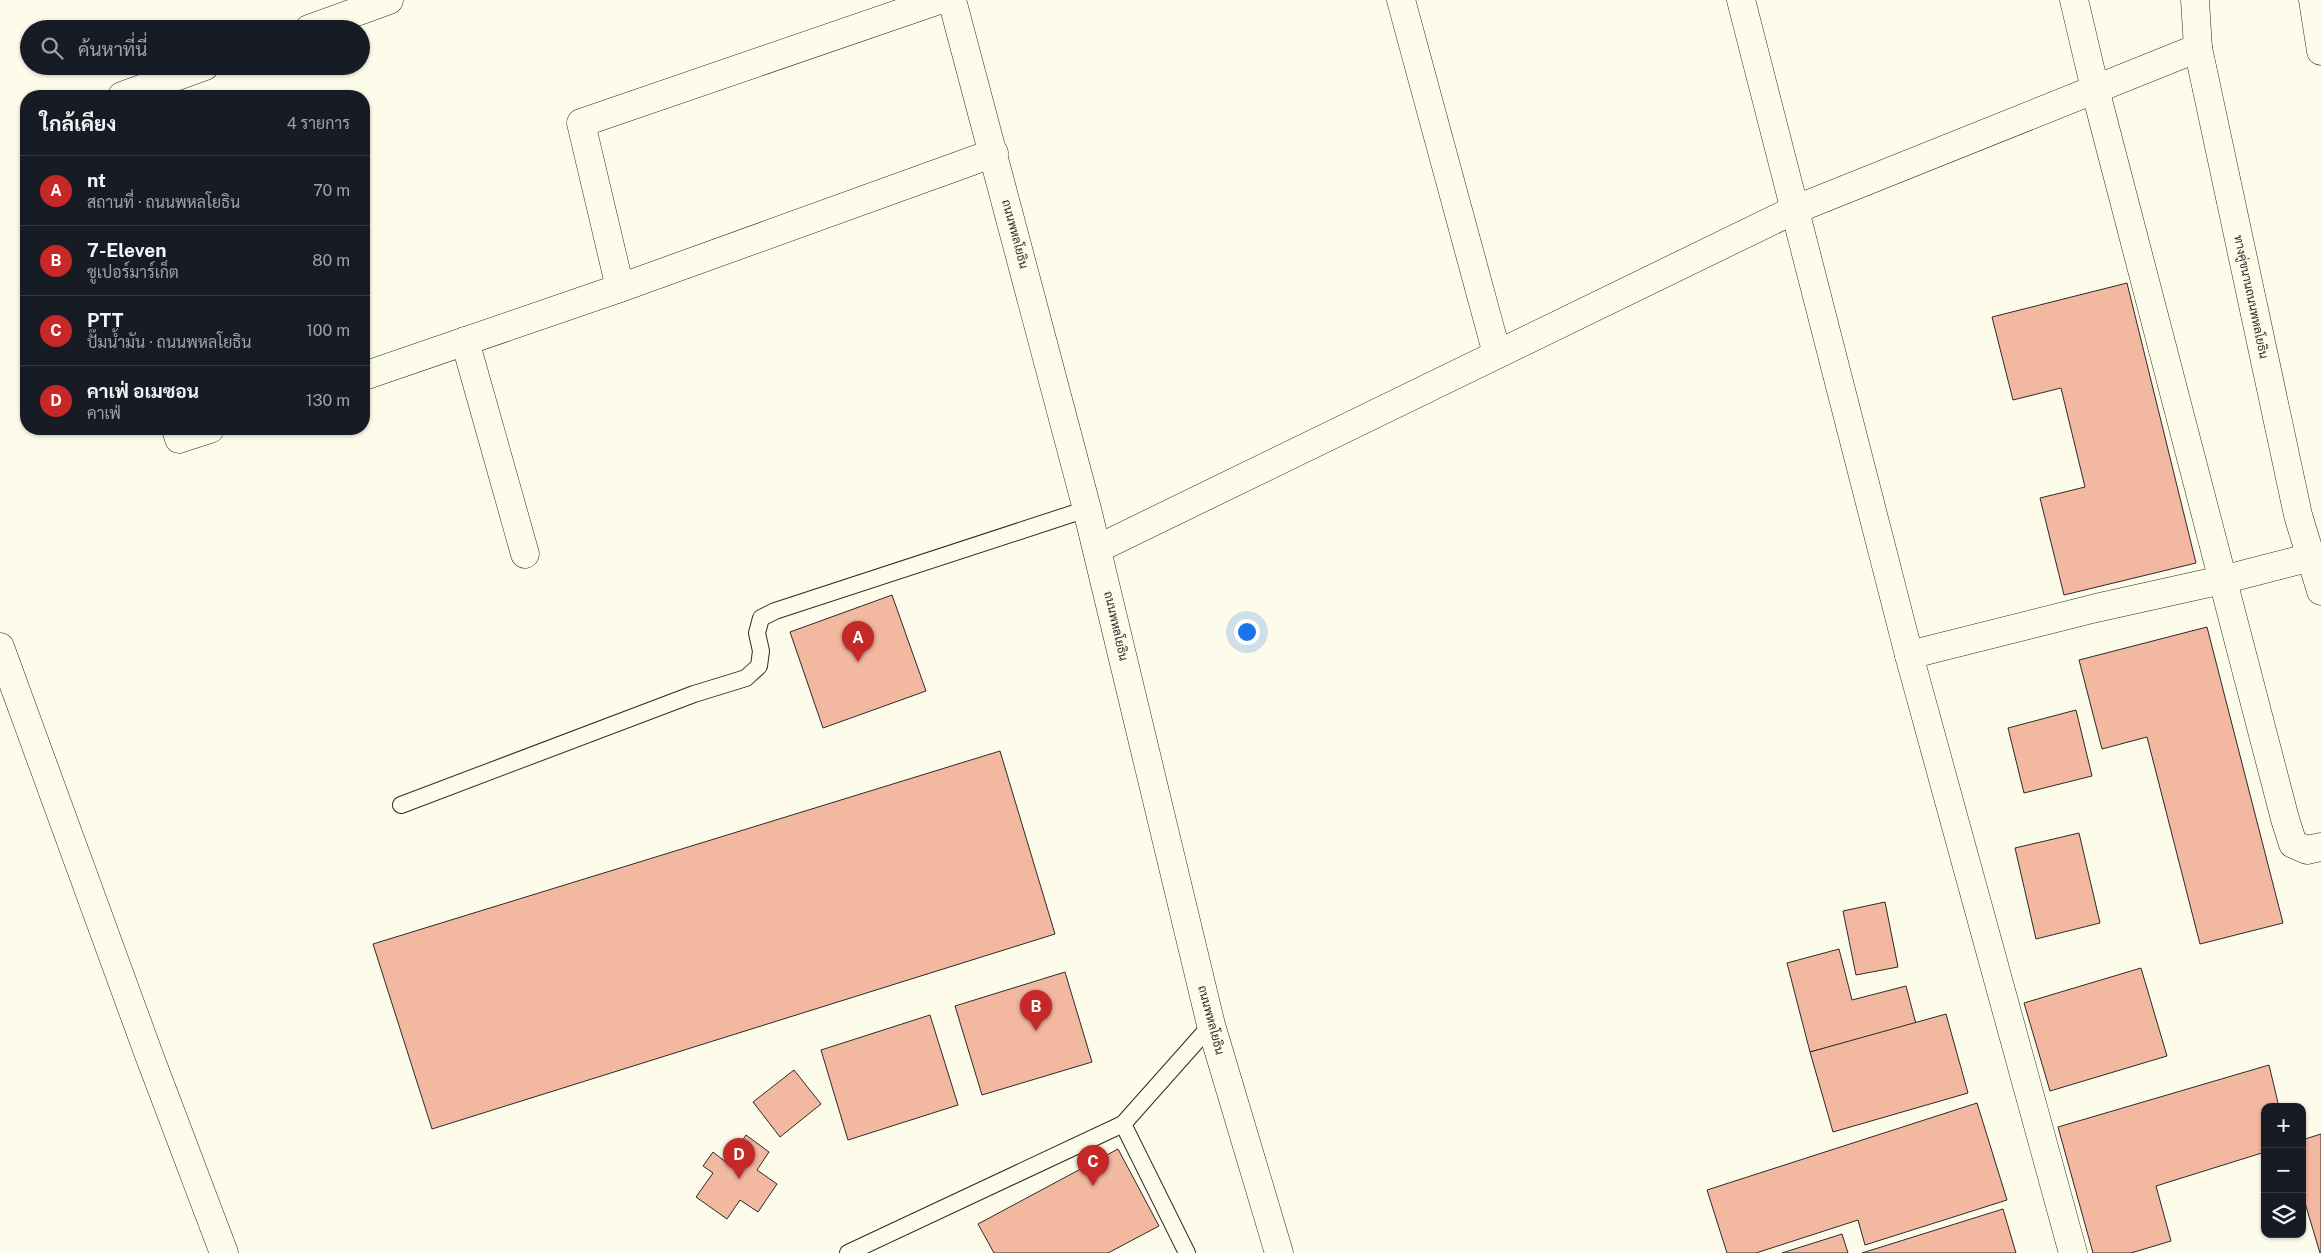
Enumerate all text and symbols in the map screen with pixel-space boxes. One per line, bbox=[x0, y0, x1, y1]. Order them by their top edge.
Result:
search box bbox=[20, 20, 370, 75]
icon: search bbox=[38, 34, 66, 62]
text: ค้นหาที่นี่ bbox=[78, 38, 147, 60]
text: ใกล้เคียง bbox=[40, 111, 116, 136]
text: 4 รายการ bbox=[287, 114, 350, 133]
text: nt bbox=[87, 169, 106, 191]
text: A bbox=[50, 181, 62, 200]
text: 70 m bbox=[313, 181, 350, 200]
text: สถานที่ · ถนนพหลโยธิน bbox=[87, 193, 240, 212]
street label: ถนนพหลโยธิน bbox=[999, 198, 1032, 270]
street label: ทางคู่ขนานถนนพหลโยธิน bbox=[2230, 234, 2272, 360]
text: 7-Eleven bbox=[87, 239, 166, 261]
text: B bbox=[51, 251, 61, 270]
text: 80 m bbox=[312, 251, 350, 270]
text: ซูเปอร์มาร์เก็ต bbox=[87, 263, 179, 282]
text: PTT bbox=[87, 309, 123, 331]
text: C bbox=[50, 321, 62, 340]
text: 100 m bbox=[306, 321, 350, 340]
text: ปั๊มน้ำมัน · ถนนพหลโยธิน bbox=[87, 333, 251, 352]
text: คาเฟ่ อเมซอน bbox=[87, 380, 199, 402]
text: D bbox=[50, 391, 62, 410]
text: 130 m bbox=[306, 391, 350, 410]
text: คาเฟ่ bbox=[87, 404, 121, 423]
street label: ถนนพหลโยธิน bbox=[1101, 590, 1132, 663]
your location bbox=[1234, 619, 1260, 645]
pin: A bbox=[842, 621, 874, 662]
street label: ถนนพหลโยธิน bbox=[1195, 984, 1228, 1056]
pin: B bbox=[1020, 990, 1052, 1031]
map controls bbox=[2261, 1103, 2306, 1238]
button: + bbox=[2261, 1103, 2306, 1148]
pin: D bbox=[723, 1138, 755, 1179]
pin: C bbox=[1077, 1145, 1109, 1186]
button: − bbox=[2261, 1148, 2306, 1193]
button: layers bbox=[2261, 1193, 2306, 1238]

